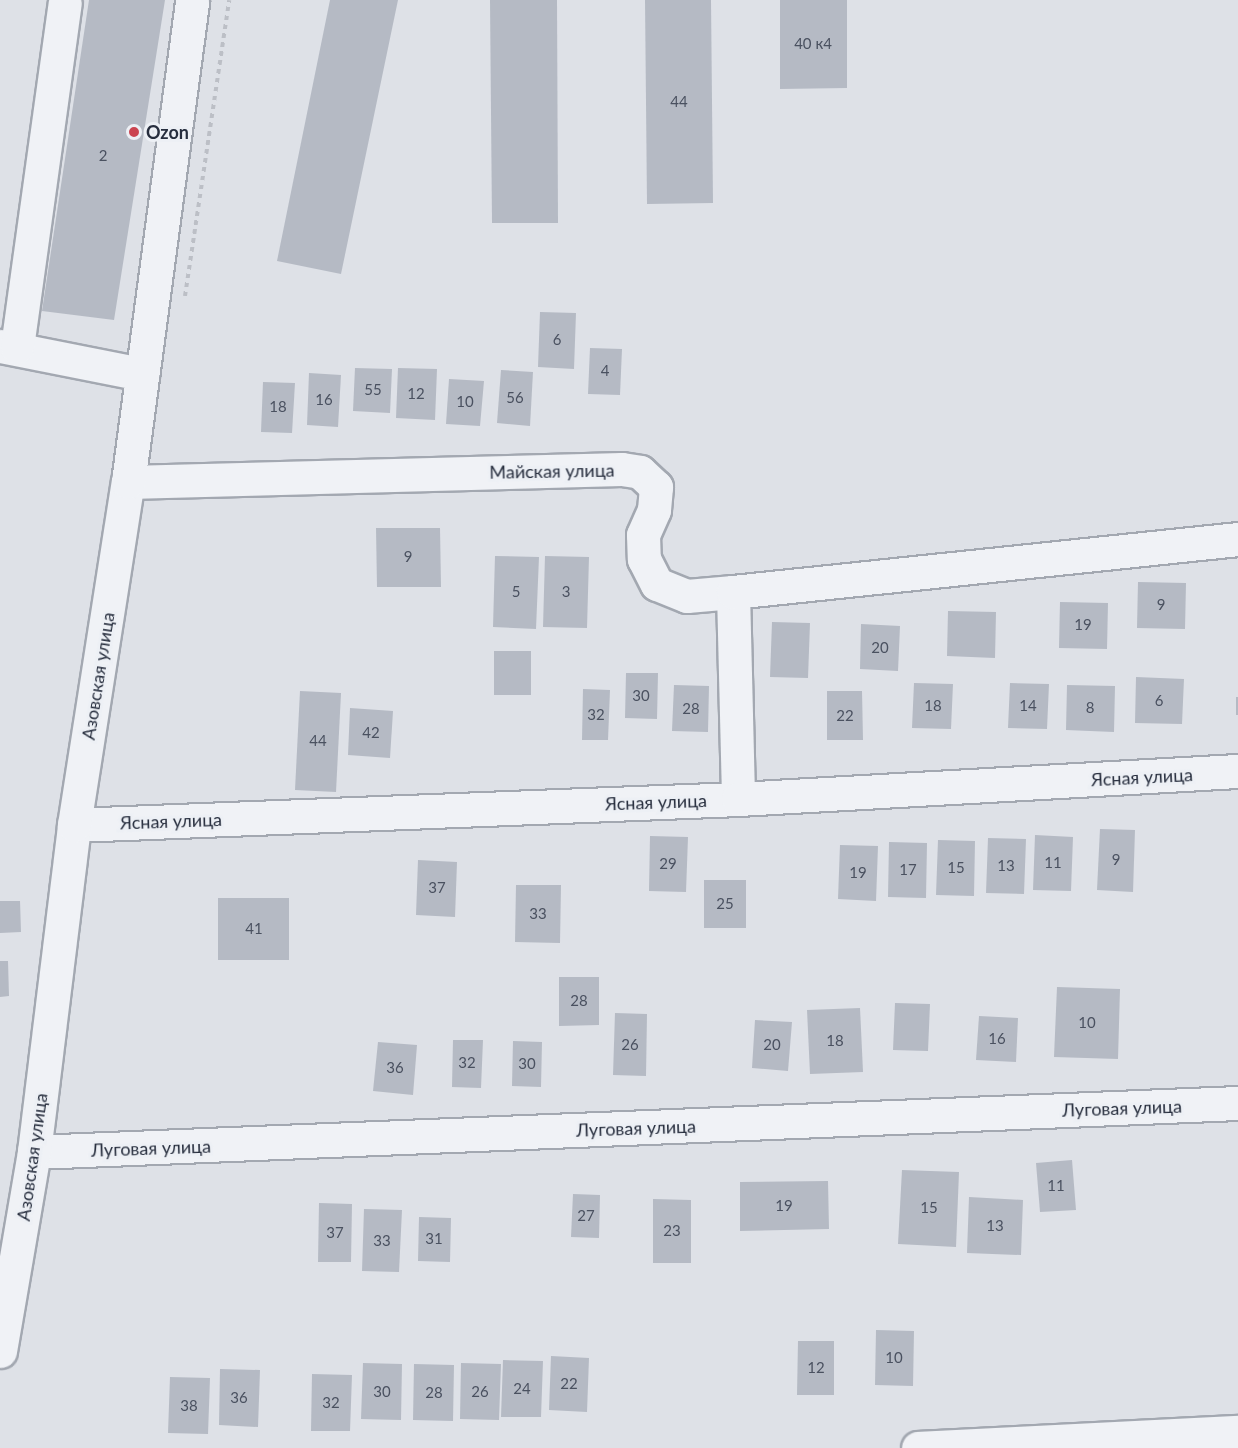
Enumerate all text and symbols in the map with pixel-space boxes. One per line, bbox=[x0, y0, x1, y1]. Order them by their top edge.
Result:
house number: 40 к4 bbox=[794, 35, 832, 53]
house number: 44 bbox=[670, 93, 688, 111]
place label: Ozon bbox=[146, 121, 189, 143]
marker: Ozon bbox=[127, 125, 141, 139]
house number: 2 bbox=[99, 147, 107, 165]
house number: 6 bbox=[553, 331, 561, 349]
house number: 4 bbox=[601, 362, 609, 380]
house number: 55 bbox=[364, 381, 382, 399]
house number: 12 bbox=[407, 385, 425, 403]
house number: 56 bbox=[506, 389, 524, 407]
house number: 16 bbox=[315, 391, 333, 409]
house number: 10 bbox=[456, 393, 474, 411]
house number: 18 bbox=[269, 398, 287, 416]
street label: Майская улица bbox=[489, 459, 615, 483]
house number: 9 bbox=[404, 548, 412, 566]
house number: 5 bbox=[512, 583, 520, 601]
house number: 3 bbox=[562, 583, 570, 601]
house number: 9 bbox=[1157, 596, 1165, 614]
street label: Азовская улица bbox=[77, 611, 119, 741]
house number: 19 bbox=[1074, 616, 1092, 634]
house number: 20 bbox=[871, 639, 889, 657]
house number: 30 bbox=[632, 687, 650, 705]
house number: 6 bbox=[1155, 692, 1163, 710]
house number: 18 bbox=[924, 697, 942, 715]
house number: 14 bbox=[1019, 697, 1037, 715]
house number: 8 bbox=[1086, 699, 1094, 717]
house number: 28 bbox=[682, 700, 700, 718]
house number: 32 bbox=[587, 706, 605, 724]
house number: 22 bbox=[836, 707, 854, 725]
house number: 42 bbox=[362, 724, 380, 742]
house number: 44 bbox=[309, 732, 327, 750]
street label: Ясная улица bbox=[1090, 764, 1194, 790]
street label: Ясная улица bbox=[605, 789, 707, 815]
street label: Ясная улица bbox=[120, 808, 222, 834]
house number: 9 bbox=[1112, 851, 1120, 869]
house number: 11 bbox=[1044, 854, 1062, 872]
house number: 29 bbox=[659, 855, 677, 873]
house number: 13 bbox=[997, 857, 1015, 875]
house number: 15 bbox=[947, 859, 965, 877]
house number: 17 bbox=[899, 861, 917, 879]
house number: 19 bbox=[849, 864, 867, 882]
house number: 37 bbox=[428, 879, 446, 897]
house number: 25 bbox=[716, 895, 734, 913]
house number: 33 bbox=[529, 905, 547, 923]
house number: 41 bbox=[245, 920, 263, 938]
house number: 28 bbox=[570, 992, 588, 1010]
house number: 10 bbox=[1078, 1014, 1096, 1032]
house number: 16 bbox=[988, 1030, 1006, 1048]
house number: 18 bbox=[826, 1032, 844, 1050]
house number: 26 bbox=[621, 1036, 639, 1054]
house number: 20 bbox=[763, 1036, 781, 1054]
house number: 32 bbox=[458, 1054, 476, 1072]
house number: 30 bbox=[518, 1055, 536, 1073]
house number: 36 bbox=[386, 1059, 404, 1077]
street label: Азовская улица bbox=[12, 1092, 52, 1222]
street label: Луговая улица bbox=[1062, 1095, 1182, 1121]
street label: Луговая улица bbox=[576, 1115, 696, 1141]
street label: Луговая улица bbox=[91, 1135, 211, 1161]
house number: 11 bbox=[1047, 1177, 1065, 1195]
house number: 19 bbox=[775, 1197, 793, 1215]
house number: 15 bbox=[920, 1199, 938, 1217]
house number: 27 bbox=[577, 1207, 595, 1225]
house number: 13 bbox=[986, 1217, 1004, 1235]
house number: 23 bbox=[663, 1222, 681, 1240]
house number: 37 bbox=[326, 1224, 344, 1242]
house number: 31 bbox=[425, 1230, 443, 1248]
house number: 33 bbox=[373, 1232, 391, 1250]
house number: 10 bbox=[885, 1349, 903, 1367]
house number: 12 bbox=[807, 1359, 825, 1377]
house number: 22 bbox=[560, 1375, 578, 1393]
house number: 24 bbox=[513, 1380, 531, 1398]
house number: 30 bbox=[373, 1383, 391, 1401]
house number: 26 bbox=[471, 1383, 489, 1401]
house number: 28 bbox=[425, 1384, 443, 1402]
house number: 36 bbox=[230, 1389, 248, 1407]
house number: 32 bbox=[322, 1394, 340, 1412]
house number: 38 bbox=[180, 1397, 198, 1415]

